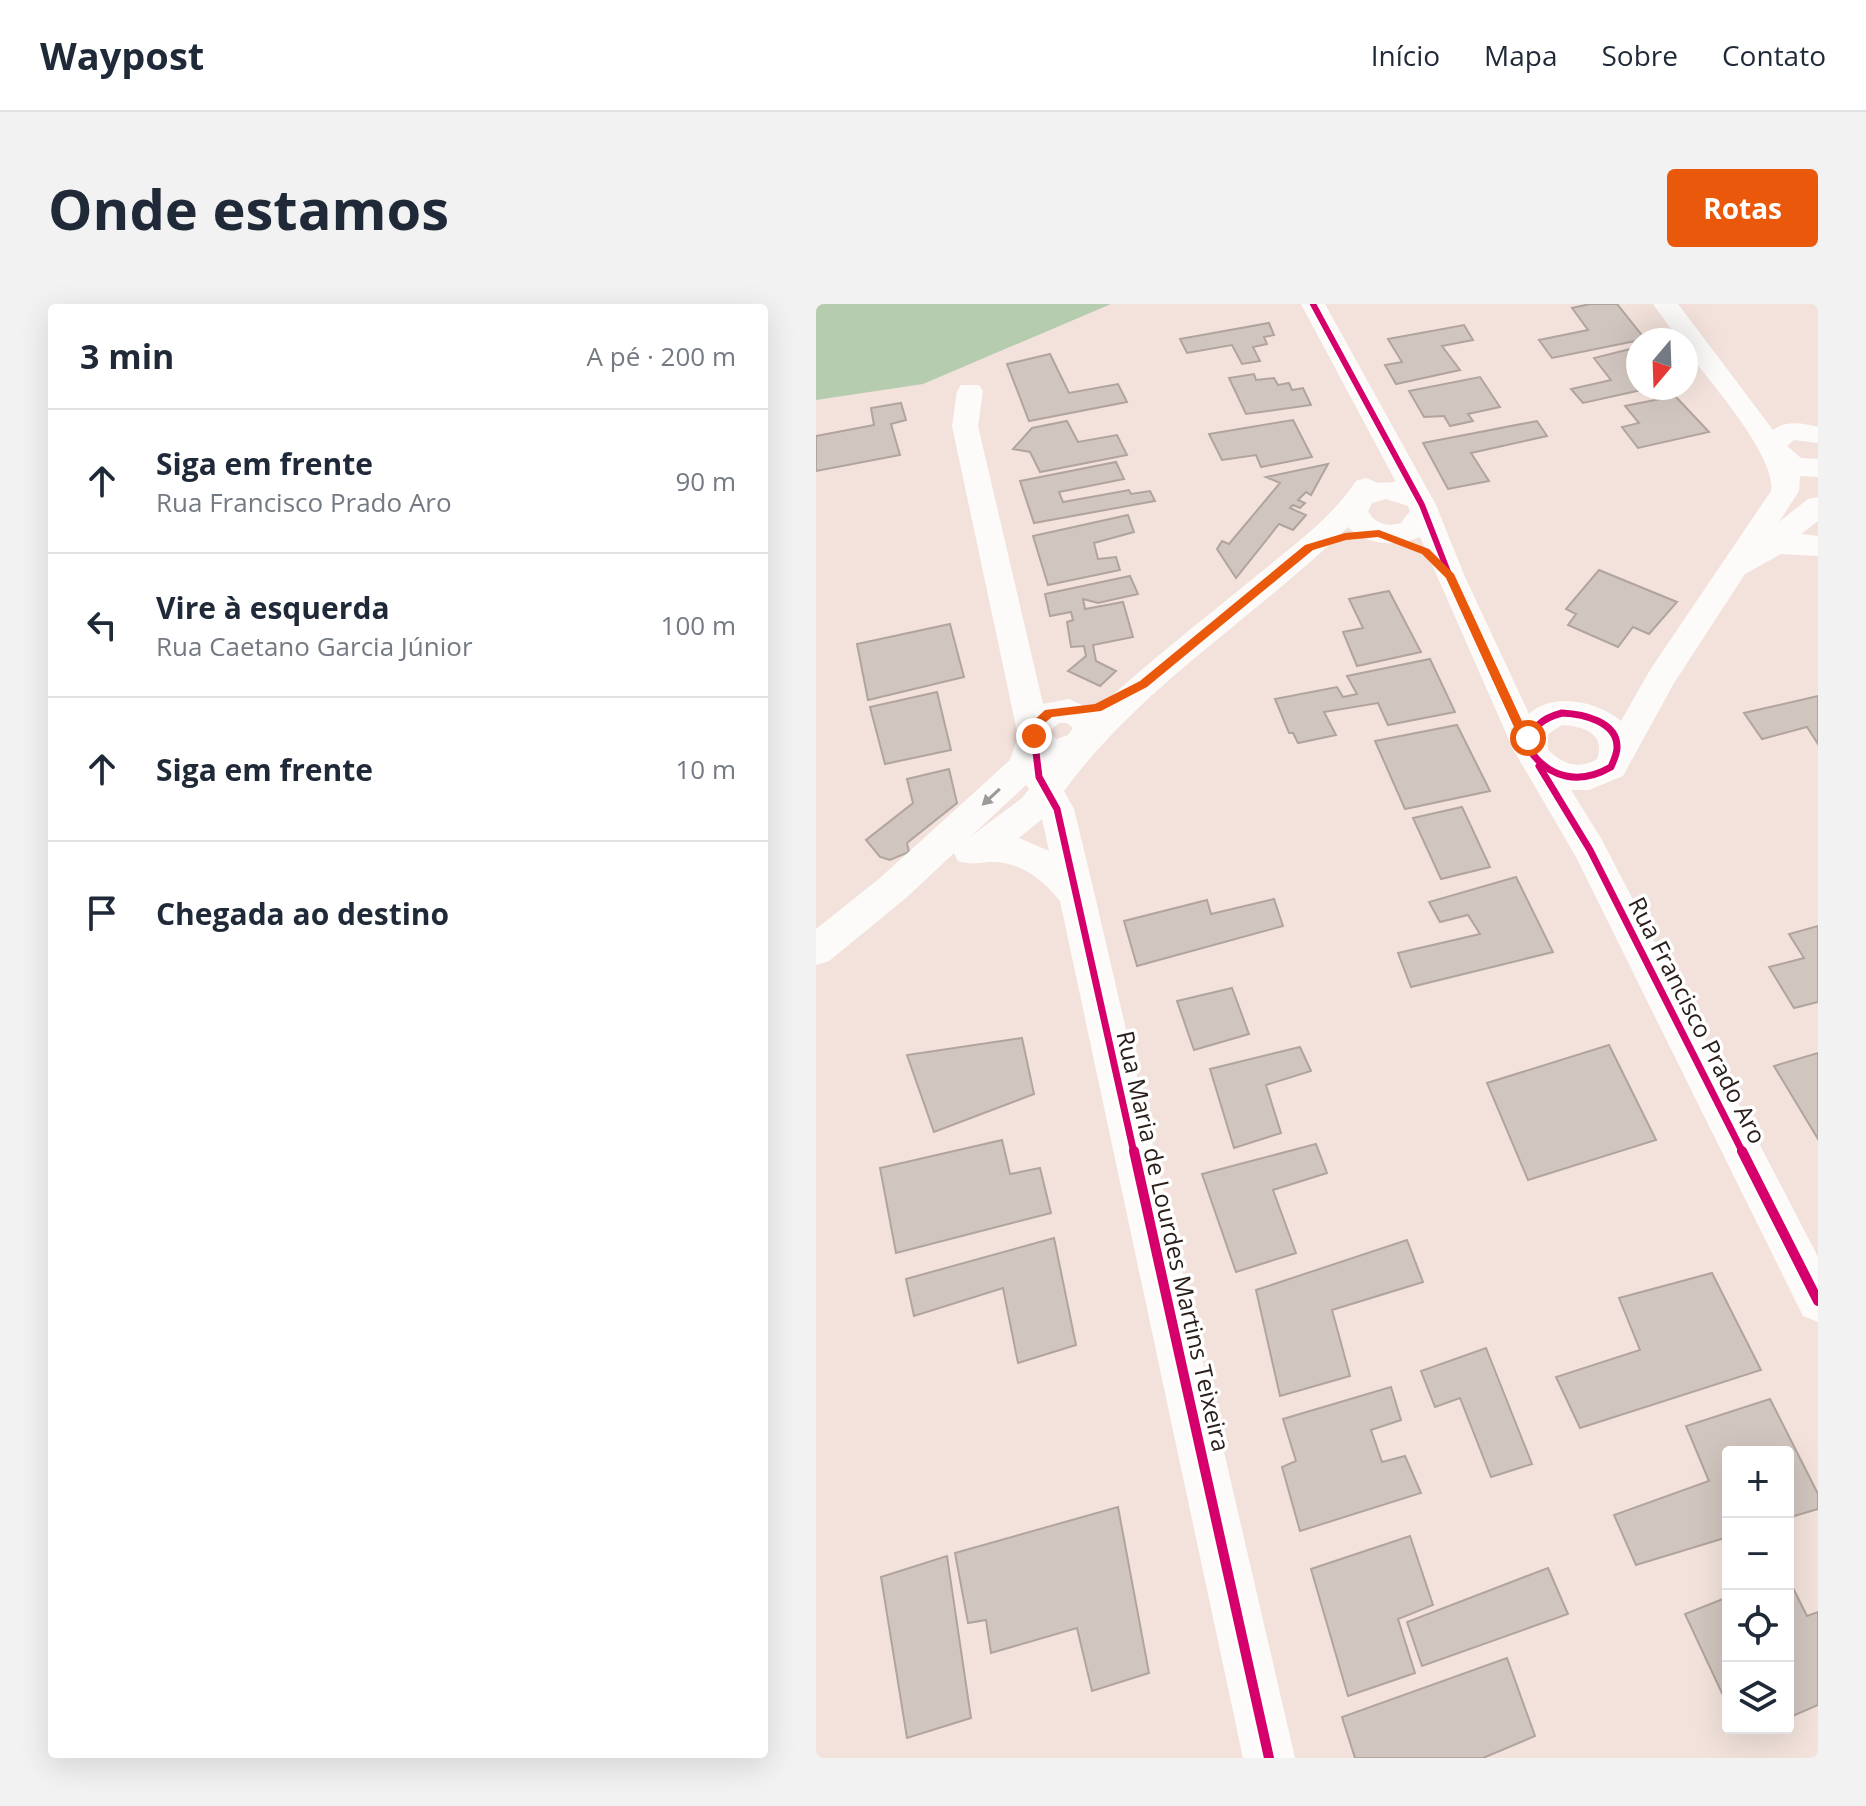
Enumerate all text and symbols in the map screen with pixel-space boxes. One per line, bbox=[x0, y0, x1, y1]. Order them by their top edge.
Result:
text: Waypost bbox=[40, 29, 204, 81]
text: Início bbox=[1371, 36, 1440, 74]
text: Mapa bbox=[1484, 36, 1557, 74]
text: Sobre bbox=[1601, 36, 1678, 74]
text: Contato bbox=[1722, 36, 1826, 74]
button: Rotas bbox=[1667, 169, 1818, 247]
text: Onde estamos bbox=[48, 170, 449, 246]
north arrow bbox=[1626, 328, 1698, 400]
text: 3 min bbox=[80, 333, 174, 379]
text: A pé · 200 m bbox=[587, 338, 736, 374]
text: Siga em frente bbox=[156, 443, 373, 484]
icon: ahead bbox=[80, 459, 124, 503]
text: 90 m bbox=[675, 463, 736, 499]
text: Rua Francisco Prado Aro bbox=[156, 484, 452, 520]
text: Vire à esquerda bbox=[156, 587, 390, 628]
icon: left bbox=[80, 603, 124, 647]
text: 100 m bbox=[661, 607, 736, 643]
text: Rua Caetano Garcia Júnior bbox=[156, 628, 473, 664]
route end bbox=[1016, 718, 1052, 754]
route start bbox=[1510, 720, 1546, 756]
icon: ahead bbox=[80, 747, 124, 791]
text: Siga em frente bbox=[156, 749, 373, 790]
text: 10 m bbox=[675, 751, 736, 787]
one-way arrow bbox=[982, 788, 1001, 806]
icon: arrive bbox=[80, 891, 124, 935]
street label: Rua Francisco Prado Aro bbox=[1621, 891, 1775, 1149]
text: Chegada ao destino bbox=[156, 893, 449, 934]
street label: Rua Maria de Lourdes Martins Teixeira bbox=[1109, 1027, 1239, 1455]
map controls bbox=[1722, 1446, 1794, 1734]
button: + bbox=[1722, 1446, 1794, 1518]
button: − bbox=[1722, 1518, 1794, 1590]
button: locate bbox=[1722, 1590, 1794, 1662]
button: layers bbox=[1722, 1662, 1794, 1734]

